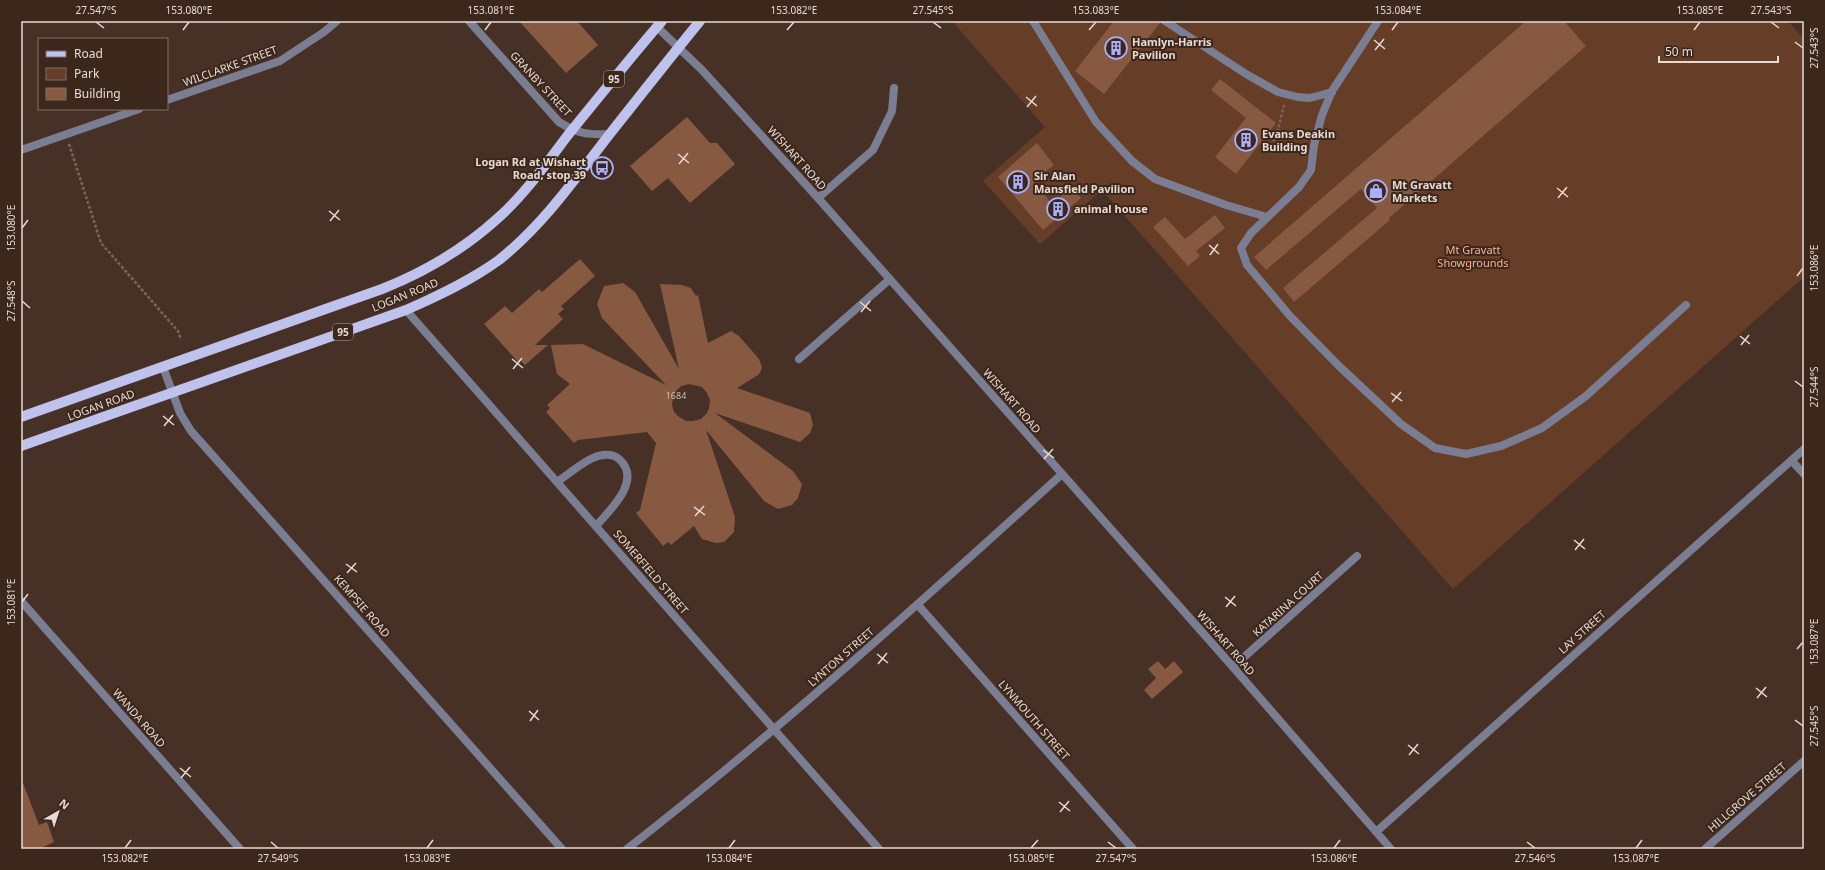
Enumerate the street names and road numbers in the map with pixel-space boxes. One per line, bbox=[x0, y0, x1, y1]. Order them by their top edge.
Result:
street label: WILCLARKE STREET bbox=[181, 42, 279, 90]
street label: GRANBY STREET bbox=[507, 48, 575, 119]
road number: 95 bbox=[604, 71, 624, 87]
street label: WISHART ROAD bbox=[765, 122, 830, 193]
street label: LOGAN ROAD bbox=[369, 274, 440, 315]
road number: 95 bbox=[333, 324, 353, 340]
street label: WISHART ROAD bbox=[980, 365, 1045, 436]
street label: LOGAN ROAD bbox=[65, 385, 137, 424]
street label: SOMERFIELD STREET bbox=[611, 526, 692, 617]
street label: KATARINA COURT bbox=[1249, 568, 1326, 640]
street label: KEMPSIE ROAD bbox=[331, 571, 394, 640]
street label: LAY STREET bbox=[1555, 606, 1608, 657]
street label: WISHART ROAD bbox=[1194, 607, 1259, 678]
street label: LYNTON STREET bbox=[804, 624, 877, 690]
street label: LYNMOUTH STREET bbox=[996, 677, 1073, 763]
street label: WANDA ROAD bbox=[110, 685, 169, 750]
street label: HILLGROVE STREET bbox=[1704, 758, 1789, 835]

